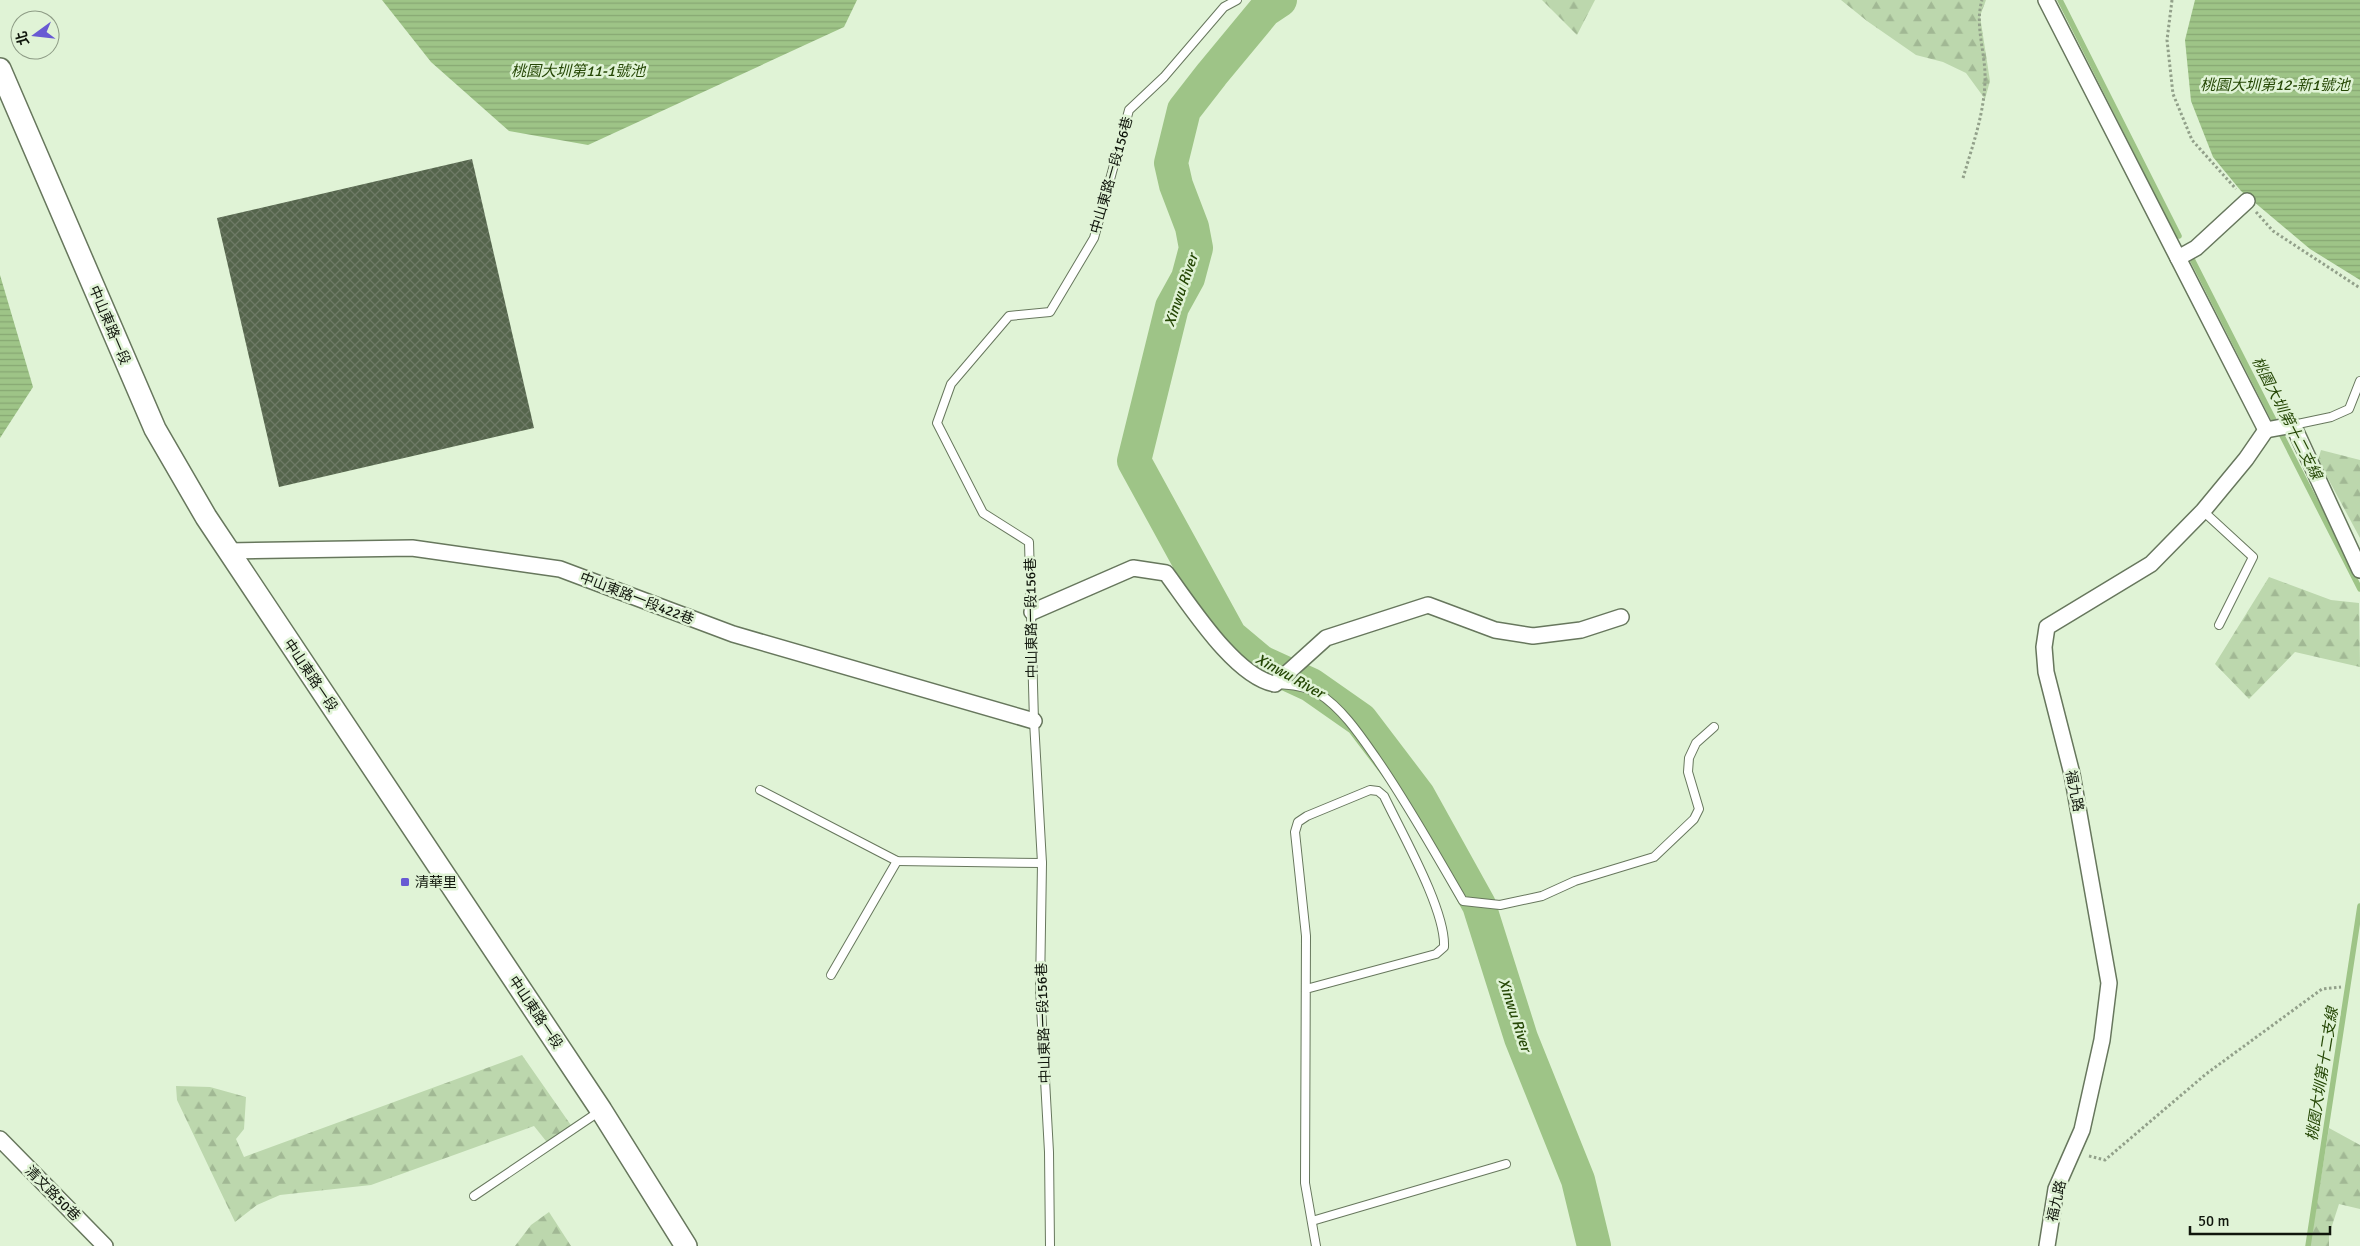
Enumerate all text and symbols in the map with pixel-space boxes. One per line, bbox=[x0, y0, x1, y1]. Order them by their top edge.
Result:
north arrow bbox=[10, 10, 60, 60]
text: 北 bbox=[13, 29, 33, 47]
water label: 桃園大圳第11-1號池 bbox=[511, 62, 647, 80]
water label: 桃園大圳第12-新1號池 bbox=[2200, 76, 2352, 94]
street label: 中山東路一段156巷 bbox=[1087, 115, 1136, 235]
water label: Xinwu River bbox=[1160, 249, 1203, 329]
street label: 中山東路一段 bbox=[85, 283, 134, 367]
water label: 桃園大圳第十二支線 bbox=[2248, 354, 2327, 484]
street label: 中山東路一段156巷 bbox=[1022, 558, 1041, 678]
street label: 中山東路一段422巷 bbox=[577, 569, 696, 628]
street label: 中山東路一段 bbox=[280, 636, 341, 715]
water label: Xinwu River bbox=[1253, 650, 1330, 703]
street label: 福九路 bbox=[2062, 769, 2087, 813]
place label: 清華里 bbox=[415, 874, 457, 891]
marker: 清華里 bbox=[399, 876, 411, 888]
street label: 中山東路一段156巷 bbox=[1033, 962, 1054, 1084]
street label: 中山東路一段 bbox=[505, 973, 566, 1052]
water label: Xinwu River bbox=[1495, 976, 1536, 1056]
water label: 桃園大圳第十二支線 bbox=[2303, 1004, 2342, 1142]
street label: 清文路50巷 bbox=[21, 1162, 84, 1225]
street label: 福九路 bbox=[2043, 1179, 2069, 1223]
scale bar bbox=[2190, 1204, 2330, 1236]
text: 50 m bbox=[2198, 1212, 2229, 1230]

